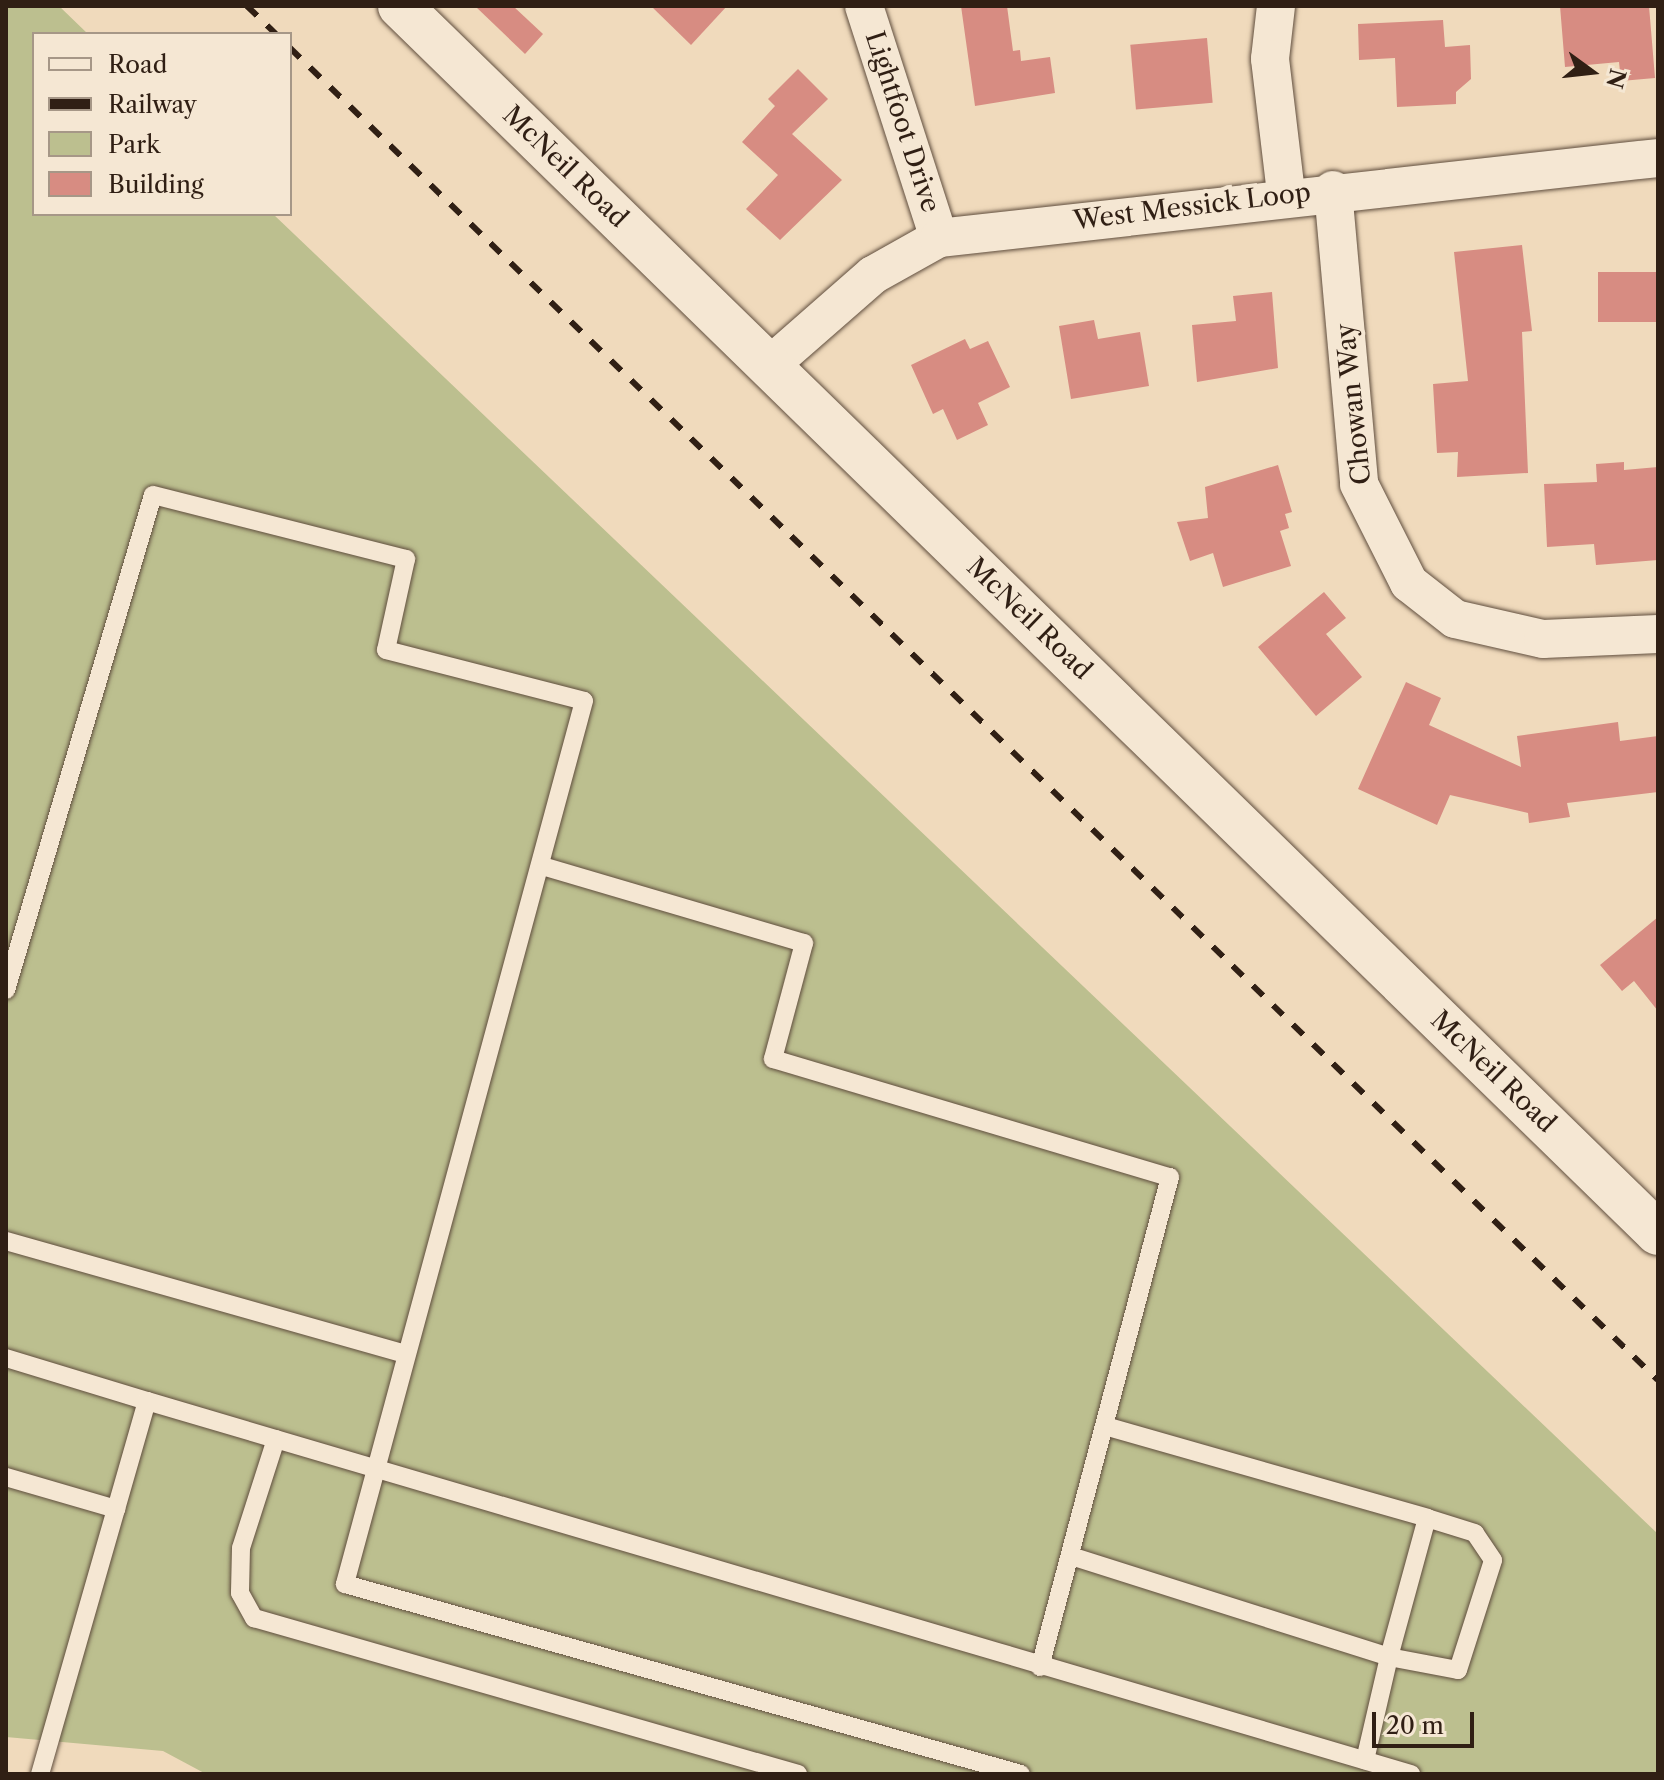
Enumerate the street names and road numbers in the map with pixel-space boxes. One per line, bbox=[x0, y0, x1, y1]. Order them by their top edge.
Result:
street label: Lightfoot Drive bbox=[858, 27, 946, 217]
street label: McNeil Road bbox=[496, 100, 634, 234]
street label: West Messick Loop bbox=[1071, 177, 1313, 237]
street label: Chowan Way bbox=[1330, 321, 1378, 487]
street label: McNeil Road bbox=[960, 552, 1098, 686]
street label: McNeil Road bbox=[1424, 1005, 1562, 1139]

